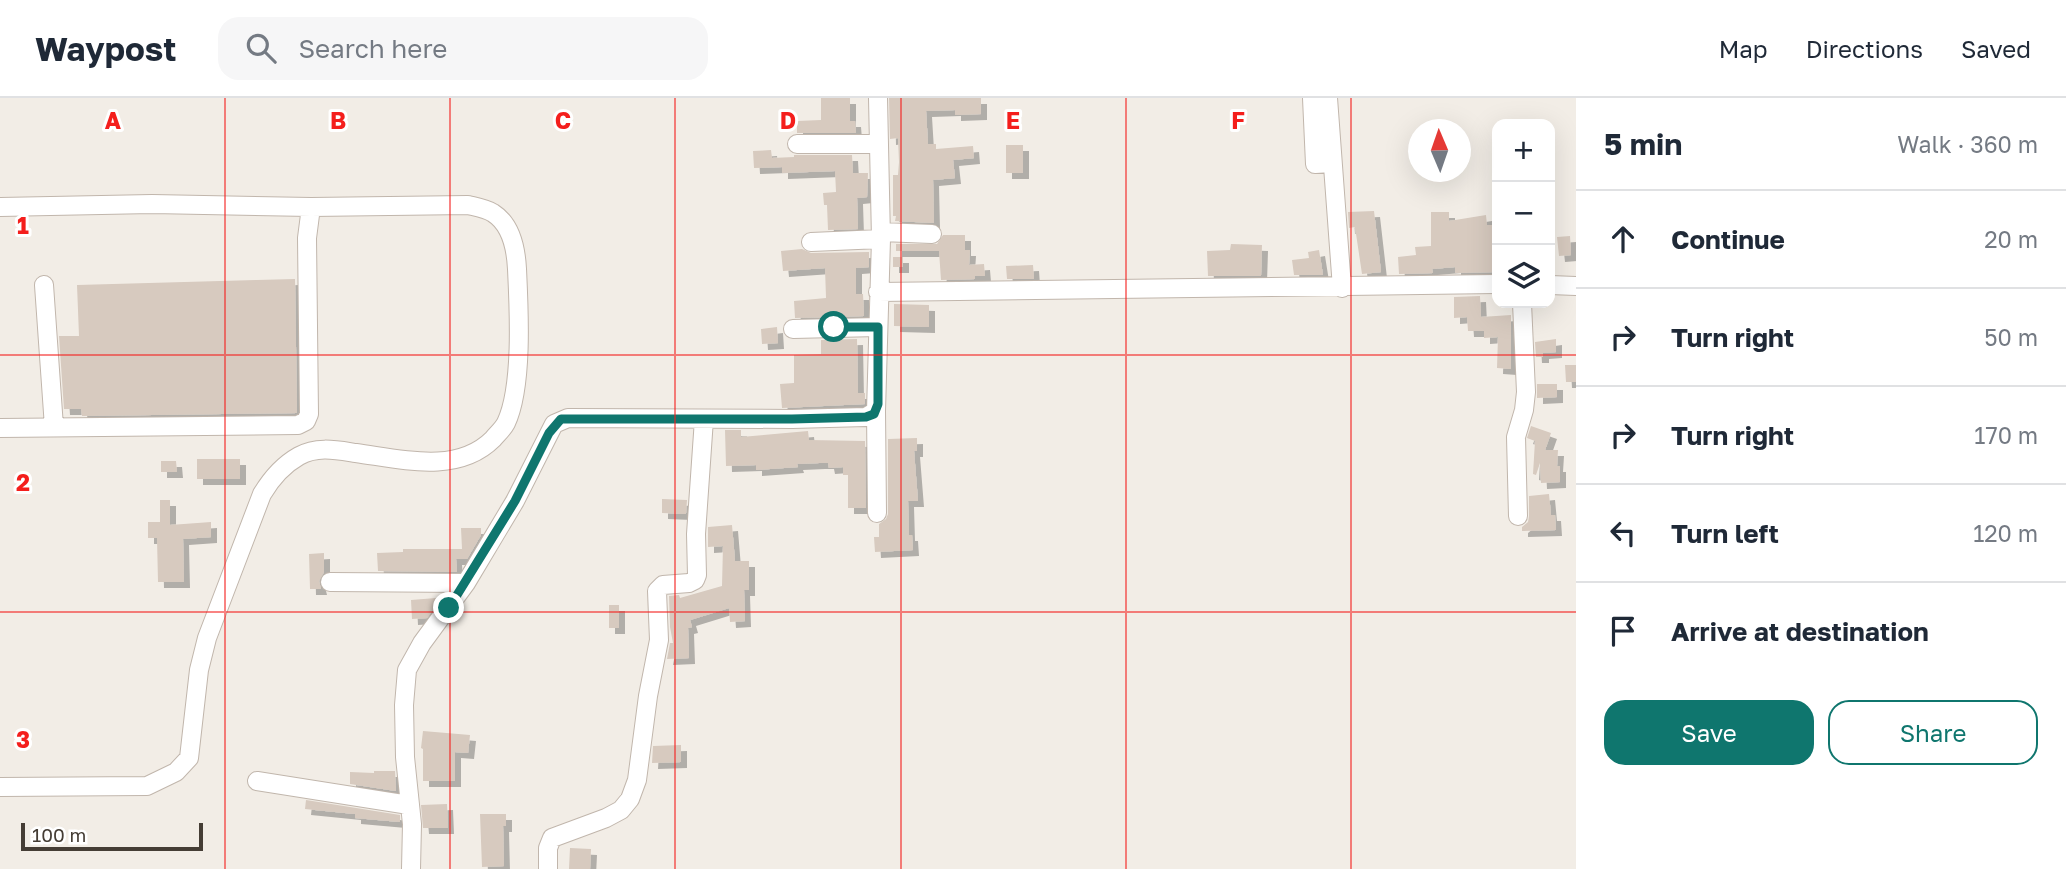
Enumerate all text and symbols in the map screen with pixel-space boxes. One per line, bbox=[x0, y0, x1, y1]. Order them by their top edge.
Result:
search box bbox=[218, 17, 708, 80]
text: Waypost bbox=[35, 29, 176, 68]
icon: search bbox=[242, 29, 280, 67]
text: Search here bbox=[298, 33, 447, 64]
text: Map bbox=[1719, 34, 1768, 63]
text: Directions bbox=[1806, 34, 1923, 63]
text: Saved bbox=[1961, 34, 2031, 63]
text: A bbox=[105, 106, 122, 134]
text: B bbox=[330, 106, 346, 134]
text: C bbox=[555, 106, 571, 134]
text: D bbox=[780, 106, 796, 134]
text: E bbox=[1006, 106, 1020, 134]
text: F bbox=[1231, 106, 1245, 134]
north arrow bbox=[1408, 119, 1471, 182]
map controls bbox=[1492, 119, 1555, 308]
button: + bbox=[1492, 119, 1555, 182]
text: 5 min bbox=[1604, 126, 1682, 162]
text: Walk · 360 m bbox=[1897, 130, 2038, 158]
button: − bbox=[1492, 182, 1555, 245]
text: 1 bbox=[17, 211, 29, 239]
icon: ahead bbox=[1604, 220, 1642, 258]
text: Continue bbox=[1671, 224, 1785, 255]
text: 20 m bbox=[1984, 225, 2038, 253]
button: layers bbox=[1492, 245, 1555, 308]
route start bbox=[818, 311, 849, 342]
icon: right bbox=[1604, 318, 1642, 356]
text: Turn right bbox=[1671, 322, 1794, 353]
text: 50 m bbox=[1984, 323, 2038, 351]
icon: right bbox=[1604, 416, 1642, 454]
text: Turn right bbox=[1671, 420, 1794, 451]
text: 170 m bbox=[1974, 421, 2038, 449]
text: 2 bbox=[16, 468, 30, 496]
icon: left bbox=[1604, 514, 1642, 552]
text: Turn left bbox=[1671, 518, 1779, 549]
text: 120 m bbox=[1973, 519, 2038, 547]
route end bbox=[433, 592, 464, 623]
icon: arrive bbox=[1604, 612, 1642, 650]
text: Arrive at destination bbox=[1671, 616, 1929, 647]
button: Save bbox=[1604, 700, 1814, 765]
button: Share bbox=[1828, 700, 2038, 765]
text: 3 bbox=[16, 725, 30, 753]
scale bar bbox=[21, 820, 203, 852]
text: 100 m bbox=[32, 823, 86, 846]

